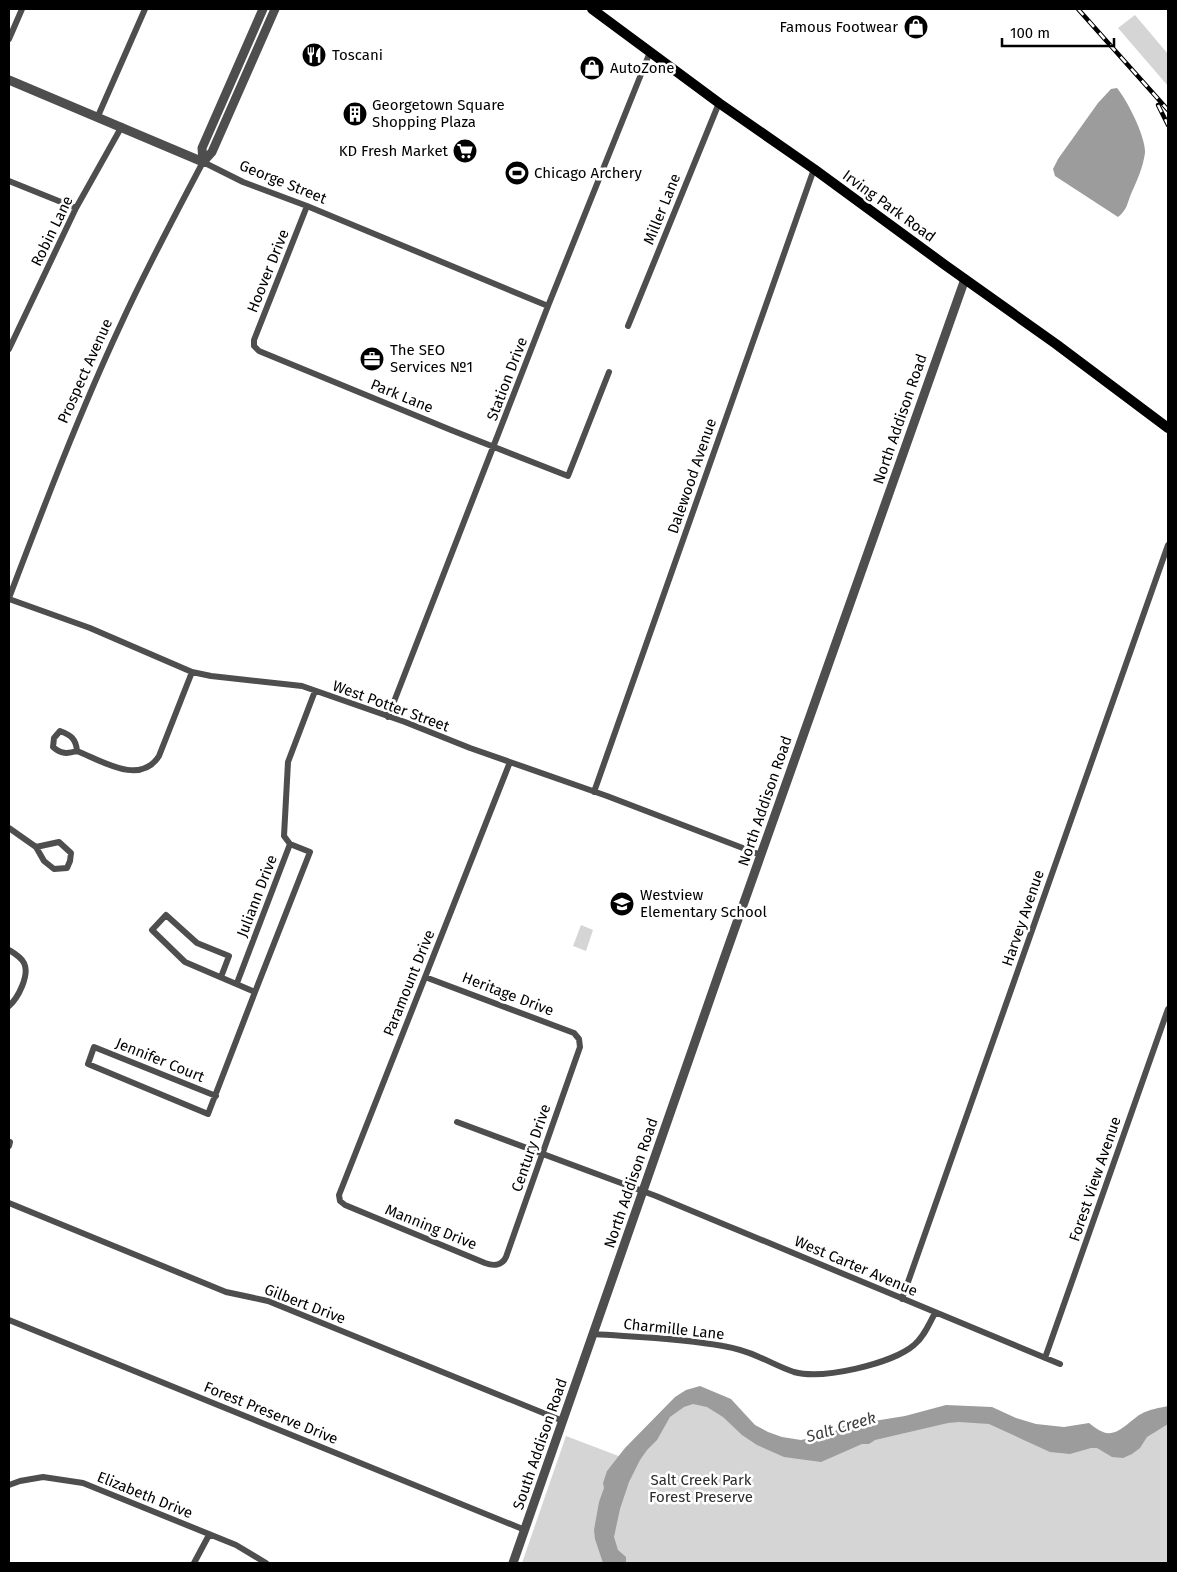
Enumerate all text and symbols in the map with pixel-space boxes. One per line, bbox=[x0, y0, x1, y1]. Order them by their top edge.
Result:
shop icon: Famous Footwear bbox=[903, 14, 929, 40]
scale bar bbox=[1002, 15, 1114, 47]
place label: Famous Footwear bbox=[780, 18, 898, 36]
text: 100 m bbox=[1010, 24, 1050, 42]
restaurant icon: Toscani bbox=[301, 42, 327, 68]
place label: Toscani bbox=[332, 46, 383, 64]
shop icon: AutoZone bbox=[579, 55, 605, 81]
place label: AutoZone bbox=[610, 59, 675, 77]
place label: Georgetown Square Shopping Plaza bbox=[372, 96, 505, 131]
building icon: Georgetown Square Shopping Plaza bbox=[342, 101, 368, 127]
supermarket icon: KD Fresh Market bbox=[452, 138, 478, 164]
place label: KD Fresh Market bbox=[339, 142, 449, 160]
street label: George Street bbox=[237, 156, 330, 208]
sports icon: Chicago Archery bbox=[504, 160, 530, 186]
place label: Chicago Archery bbox=[534, 164, 642, 182]
street label: Irving Park Road bbox=[839, 166, 939, 246]
street label: Miller Lane bbox=[640, 171, 684, 247]
street label: Robin Lane bbox=[27, 193, 77, 269]
street label: Hoover Drive bbox=[243, 227, 293, 315]
street label: Prospect Avenue bbox=[54, 316, 116, 426]
street label: Station Drive bbox=[483, 335, 531, 423]
place label: The SEO Services №1 bbox=[390, 341, 473, 376]
office icon: The SEO Services №1 bbox=[359, 346, 385, 372]
street label: North Addison Road bbox=[869, 351, 931, 487]
street label: Park Lane bbox=[368, 375, 436, 417]
street label: Dalewood Avenue bbox=[664, 416, 720, 536]
street label: West Potter Street bbox=[330, 676, 452, 736]
street label: North Addison Road bbox=[734, 733, 796, 869]
street label: Juliann Drive bbox=[233, 852, 281, 940]
street label: Harvey Avenue bbox=[998, 867, 1048, 969]
place label: Westview Elementary School bbox=[640, 886, 768, 921]
school or university icon: Westview Elementary School bbox=[609, 891, 635, 917]
street label: Paramount Drive bbox=[379, 927, 439, 1039]
street label: Heritage Drive bbox=[460, 968, 556, 1020]
street label: Jennifer Court bbox=[113, 1034, 208, 1086]
street label: Century Drive bbox=[508, 1102, 554, 1194]
street label: Forest View Avenue bbox=[1065, 1114, 1125, 1244]
street label: North Addison Road bbox=[600, 1115, 662, 1251]
street label: Manning Drive bbox=[382, 1200, 480, 1254]
street label: West Carter Avenue bbox=[792, 1232, 920, 1300]
street label: Gilbert Drive bbox=[262, 1280, 348, 1328]
street label: Charmille Lane bbox=[623, 1315, 725, 1343]
street label: South Addison Road bbox=[509, 1376, 571, 1512]
street label: Forest Preserve Drive bbox=[201, 1378, 341, 1448]
water label: Salt Creek bbox=[803, 1408, 878, 1446]
street label: Elizabeth Drive bbox=[95, 1468, 195, 1522]
park label: Salt Creek Park Forest Preserve bbox=[649, 1471, 753, 1506]

